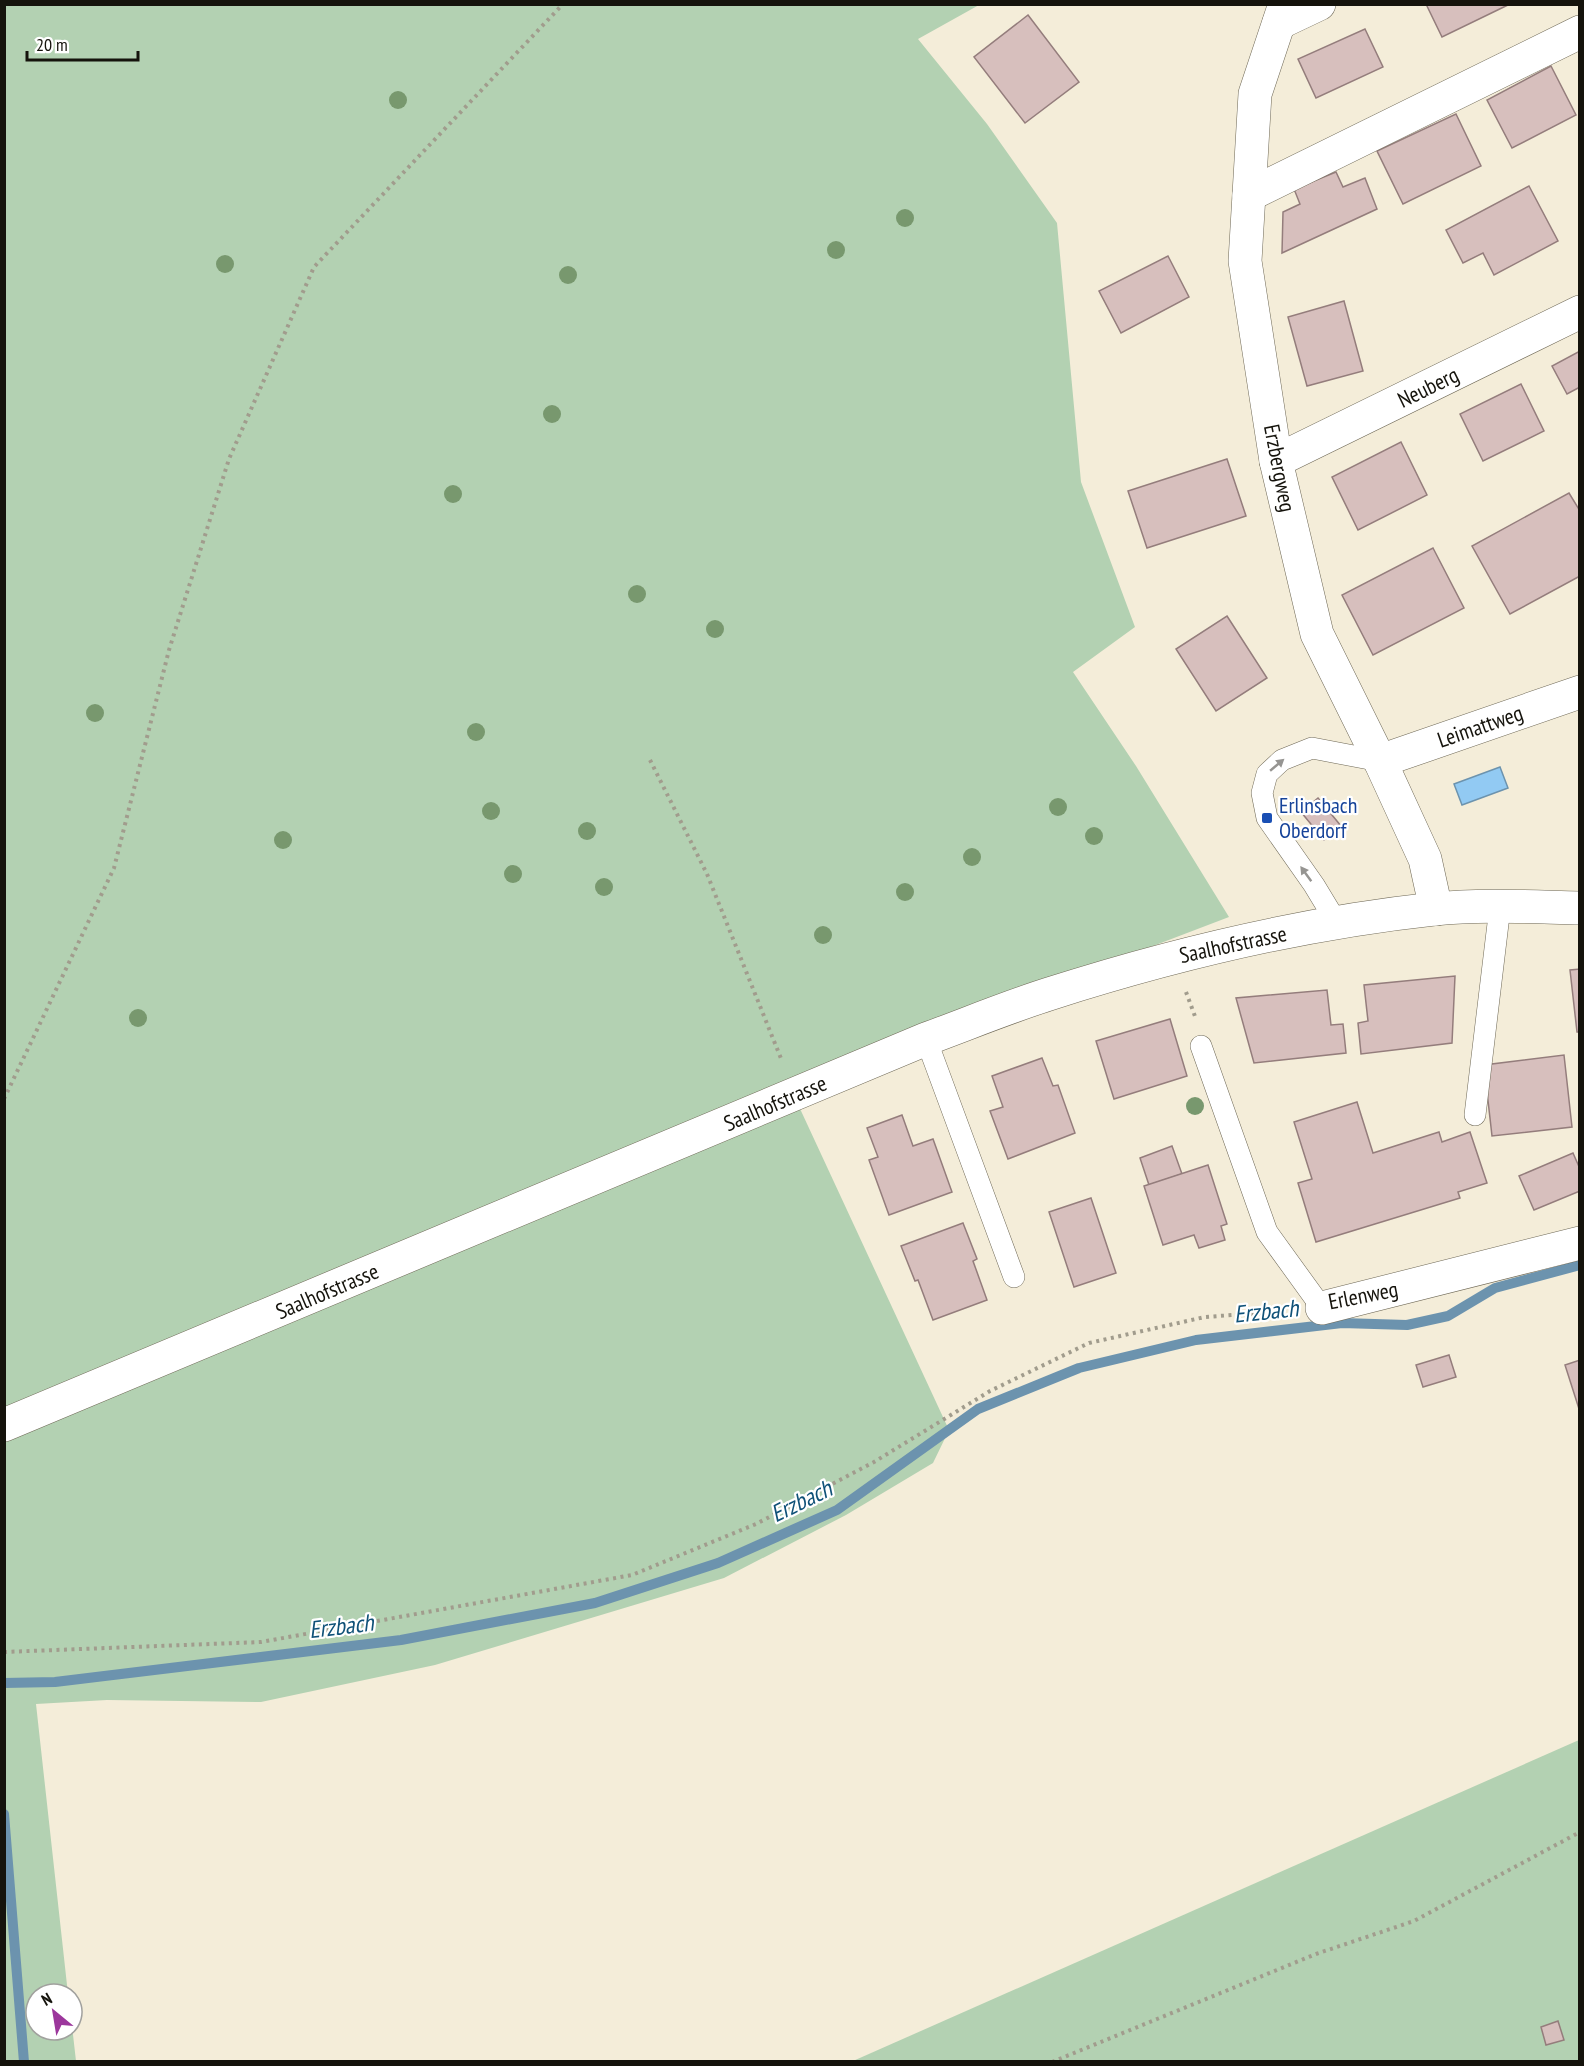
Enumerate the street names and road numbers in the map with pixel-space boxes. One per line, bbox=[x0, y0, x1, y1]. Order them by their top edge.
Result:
street label: Neuberg bbox=[1393, 360, 1463, 414]
street label: Erzbergweg bbox=[1258, 422, 1302, 514]
street label: Leimattweg bbox=[1434, 698, 1526, 754]
street label: Saalhofstrasse bbox=[1177, 919, 1289, 969]
street label: Saalhofstrasse bbox=[719, 1069, 831, 1137]
street label: Saalhofstrasse bbox=[271, 1257, 383, 1325]
street label: Erlenweg bbox=[1326, 1275, 1400, 1315]

